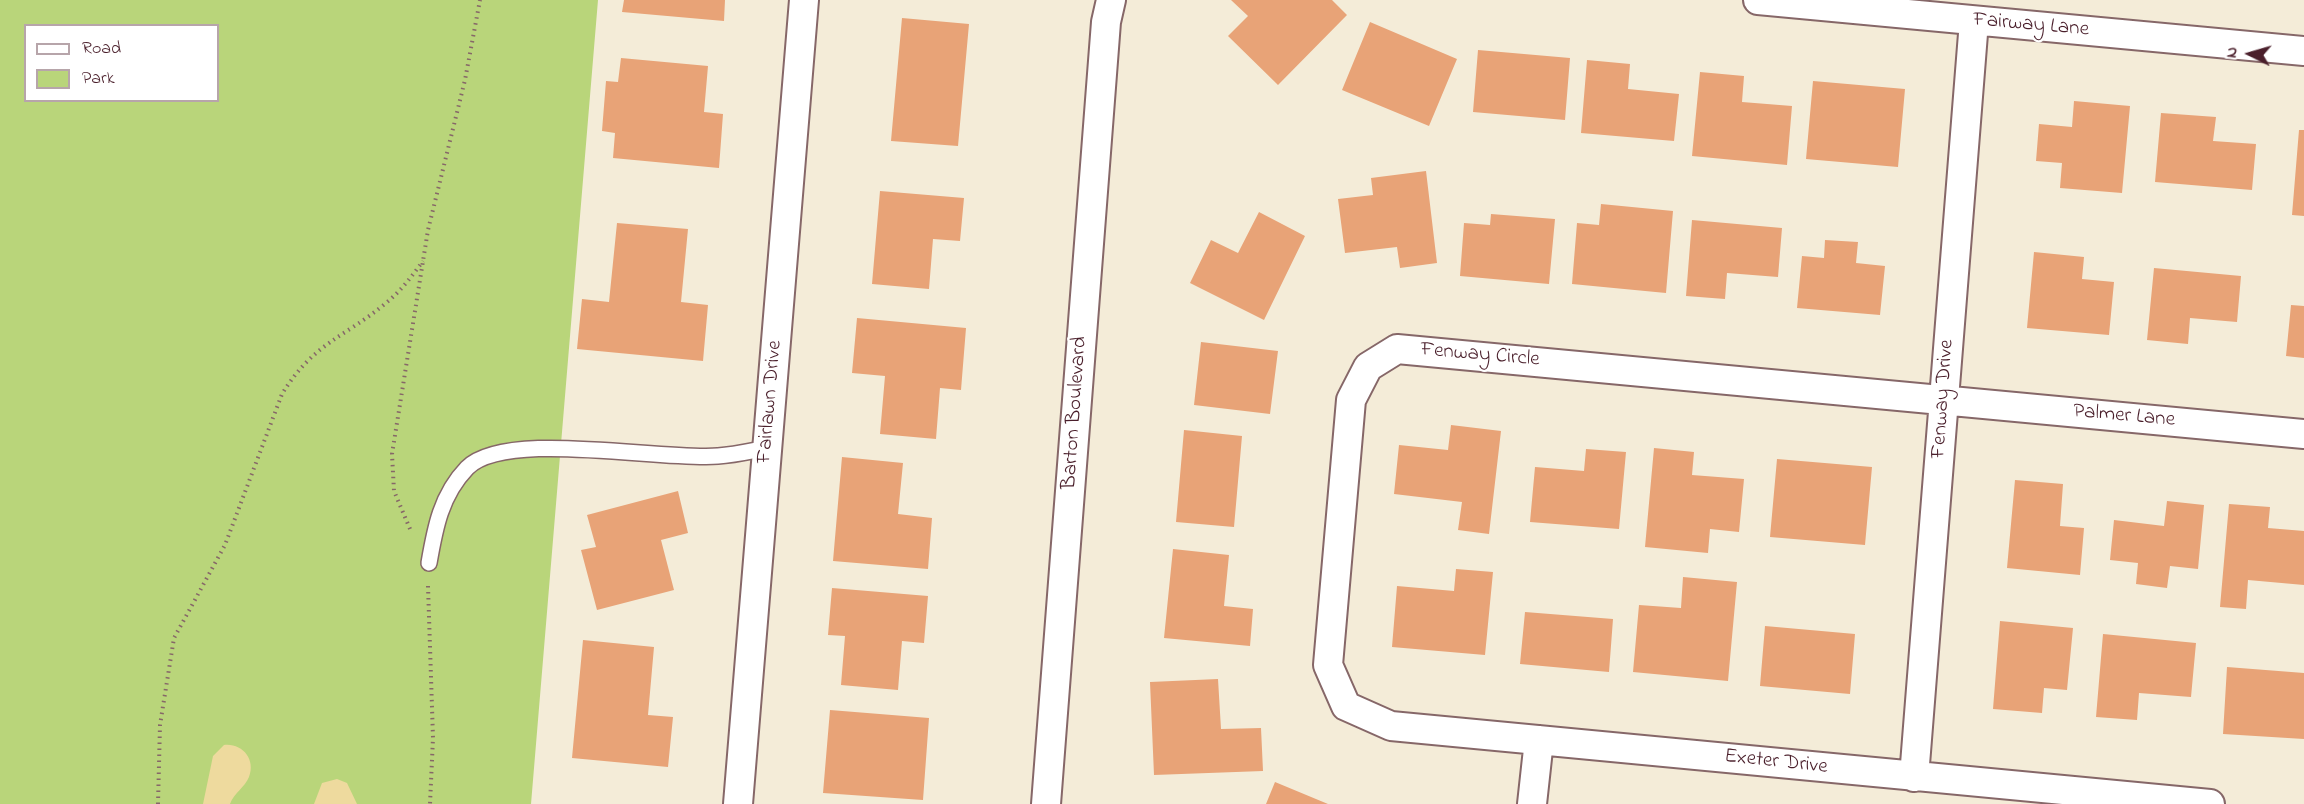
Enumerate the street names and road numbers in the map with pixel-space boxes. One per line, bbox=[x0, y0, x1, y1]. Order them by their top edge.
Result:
street label: Fairway Lane bbox=[1972, 8, 2090, 44]
street label: Barton Boulevard bbox=[1058, 336, 1094, 490]
street label: Fenway Circle bbox=[1419, 338, 1541, 374]
street label: Fairlawn Drive bbox=[753, 339, 789, 465]
street label: Fenway Drive bbox=[1927, 339, 1961, 459]
street label: Palmer Lane bbox=[2072, 400, 2176, 434]
street label: Exeter Drive bbox=[1723, 745, 1829, 781]

